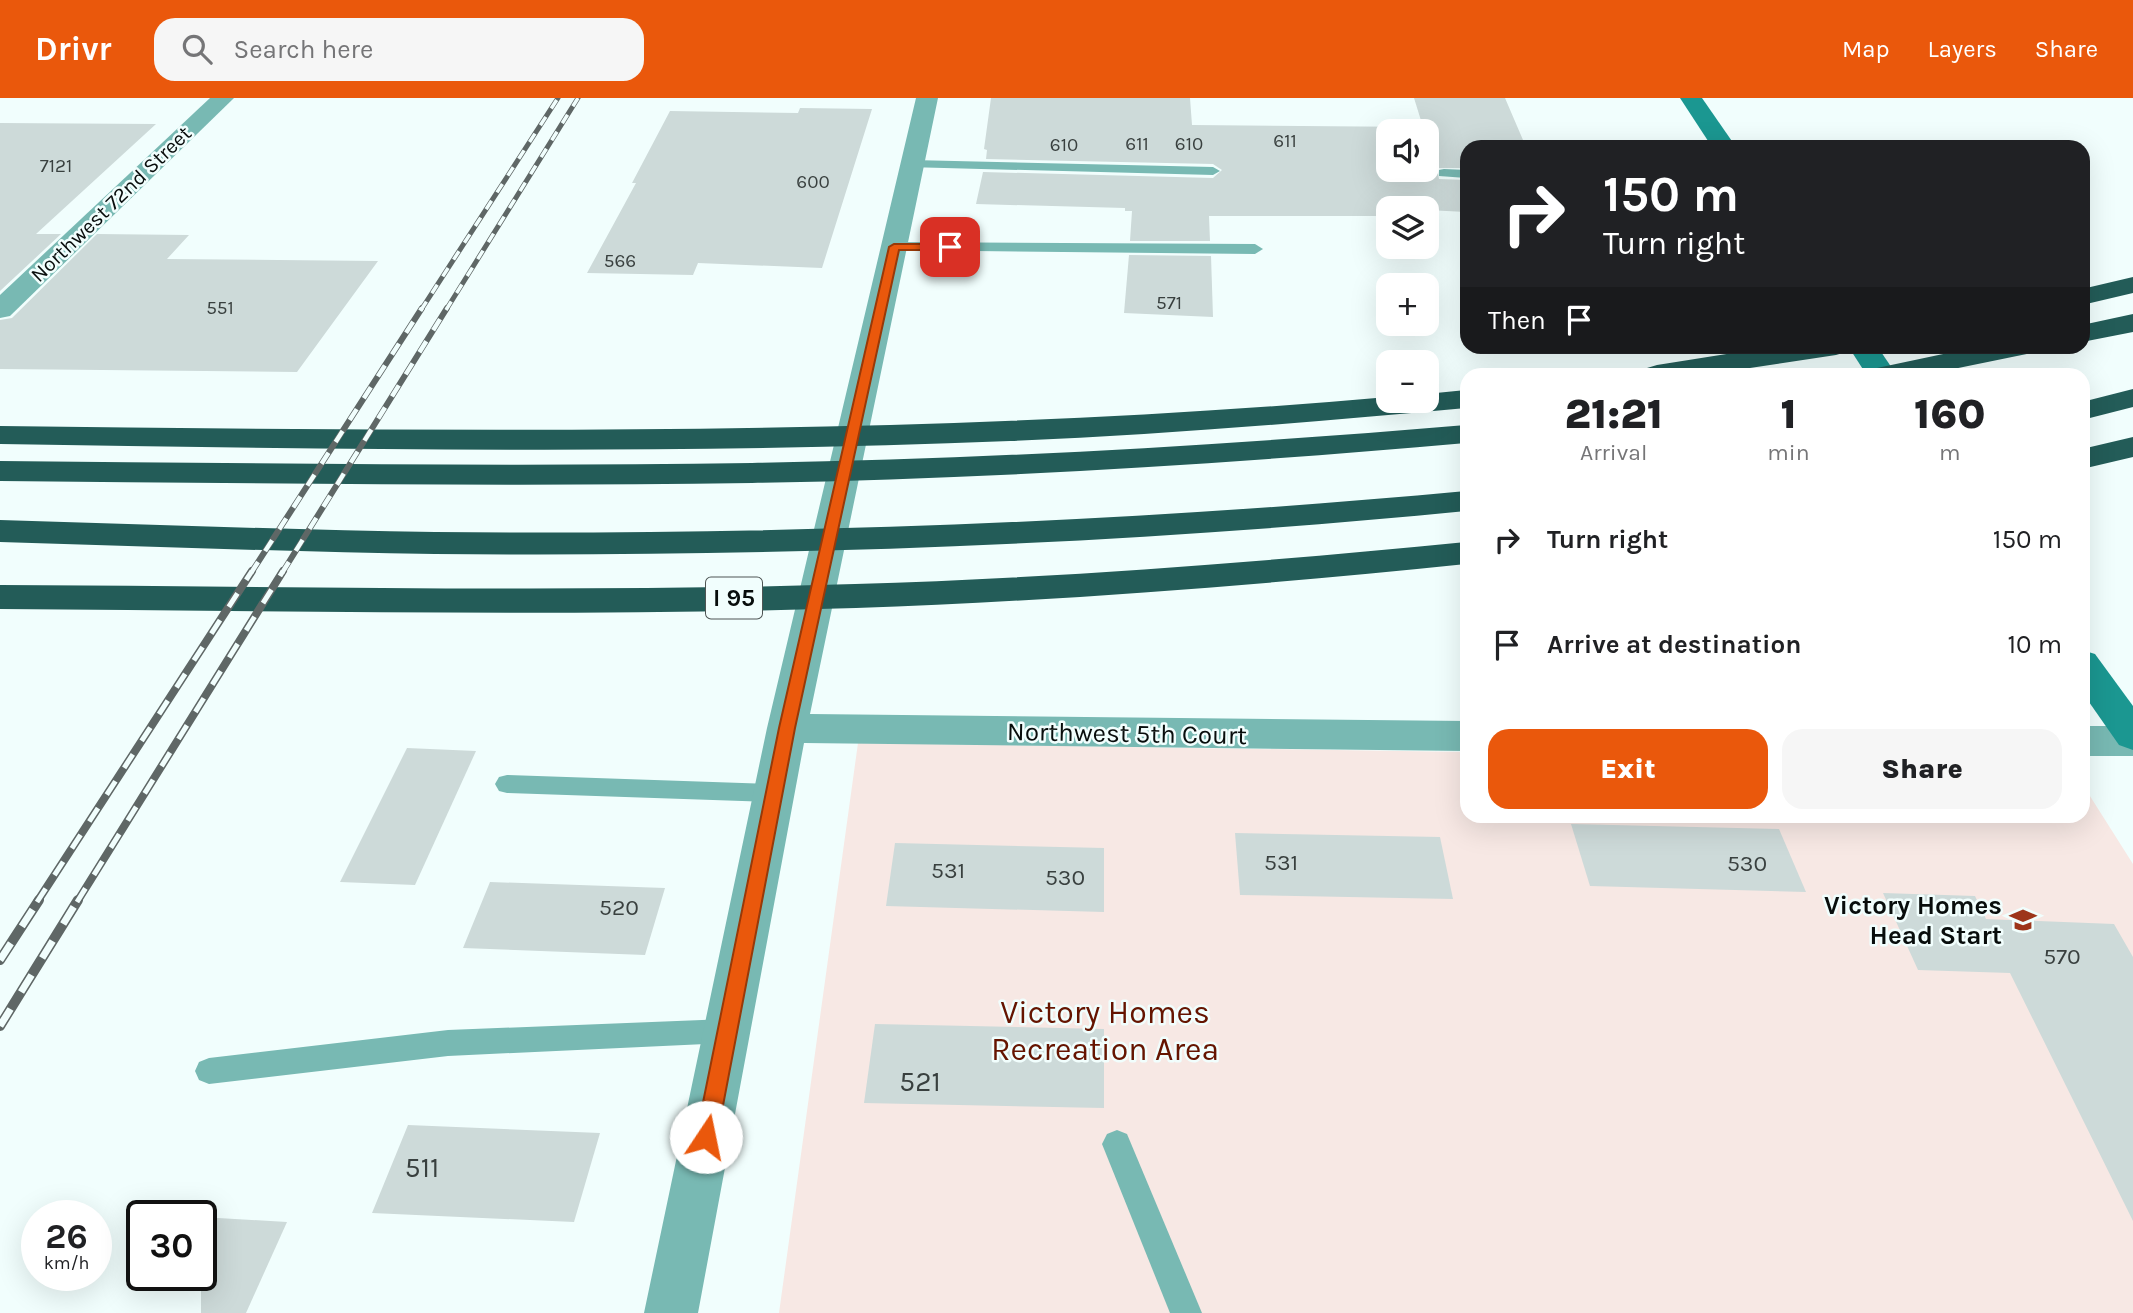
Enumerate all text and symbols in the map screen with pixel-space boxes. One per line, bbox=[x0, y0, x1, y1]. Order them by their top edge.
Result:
search box bbox=[154, 18, 644, 81]
text: Drivr bbox=[35, 30, 112, 68]
icon: search bbox=[178, 30, 216, 68]
text: Search here bbox=[234, 34, 373, 65]
text: Map bbox=[1842, 35, 1890, 63]
text: Layers bbox=[1928, 35, 1997, 63]
text: Share bbox=[2035, 35, 2098, 63]
map controls bbox=[1376, 119, 1439, 413]
button: sound bbox=[1376, 119, 1439, 182]
street label: Northwest 72nd Street bbox=[26, 121, 196, 287]
house number: 611 bbox=[1273, 130, 1297, 152]
house number: 611 bbox=[1125, 133, 1149, 155]
house number: 610 bbox=[1175, 133, 1203, 155]
house number: 610 bbox=[1050, 134, 1078, 156]
house number: 7121 bbox=[40, 155, 72, 177]
text: 150 m bbox=[1603, 166, 1739, 223]
icon: right bbox=[1488, 168, 1579, 259]
house number: 600 bbox=[796, 171, 830, 193]
button: layers bbox=[1376, 196, 1439, 259]
pin bbox=[920, 217, 980, 277]
text: Turn right bbox=[1603, 225, 1745, 262]
icon: arrive bbox=[931, 228, 969, 266]
house number: 566 bbox=[604, 250, 636, 272]
button: + bbox=[1376, 273, 1439, 336]
house number: 571 bbox=[1156, 292, 1182, 314]
house number: 551 bbox=[206, 297, 234, 319]
icon: arrive bbox=[1560, 301, 1598, 339]
text: Then bbox=[1488, 305, 1546, 336]
button: − bbox=[1376, 350, 1439, 413]
text: 21:21 bbox=[1564, 389, 1663, 439]
text: 1 bbox=[1780, 389, 1797, 439]
text: 160 bbox=[1914, 389, 1985, 439]
text: Arrival bbox=[1580, 439, 1647, 466]
text: min bbox=[1767, 439, 1810, 466]
text: m bbox=[1939, 439, 1961, 466]
icon: right bbox=[1488, 521, 1526, 559]
text: Turn right bbox=[1547, 524, 1668, 555]
text: 150 m bbox=[1993, 524, 2062, 555]
road number: I 95 bbox=[706, 578, 762, 618]
icon: arrive bbox=[1488, 626, 1526, 664]
text: Arrive at destination bbox=[1547, 629, 1801, 660]
text: 10 m bbox=[2007, 629, 2062, 660]
street label: Northwest 5th Court bbox=[1007, 716, 1247, 751]
button: Exit bbox=[1488, 729, 1768, 809]
button: Share bbox=[1782, 729, 2062, 809]
house number: 531 bbox=[1264, 849, 1298, 876]
house number: 530 bbox=[1727, 850, 1767, 877]
house number: 531 bbox=[931, 857, 965, 884]
house number: 530 bbox=[1045, 864, 1085, 891]
place label: Victory Homes Head Start bbox=[1824, 890, 2002, 951]
house number: 520 bbox=[599, 894, 639, 921]
school or university icon: Victory Homes Head Start bbox=[2008, 905, 2038, 935]
house number: 570 bbox=[2043, 943, 2081, 970]
park label: Victory Homes Recreation Area bbox=[991, 994, 1219, 1068]
house number: 521 bbox=[899, 1065, 941, 1098]
position arrow bbox=[669, 1100, 743, 1174]
house number: 511 bbox=[405, 1151, 439, 1184]
speed limit sign: 30 bbox=[126, 1200, 217, 1291]
text: 26 bbox=[45, 1216, 88, 1257]
text: km/h bbox=[44, 1252, 89, 1274]

